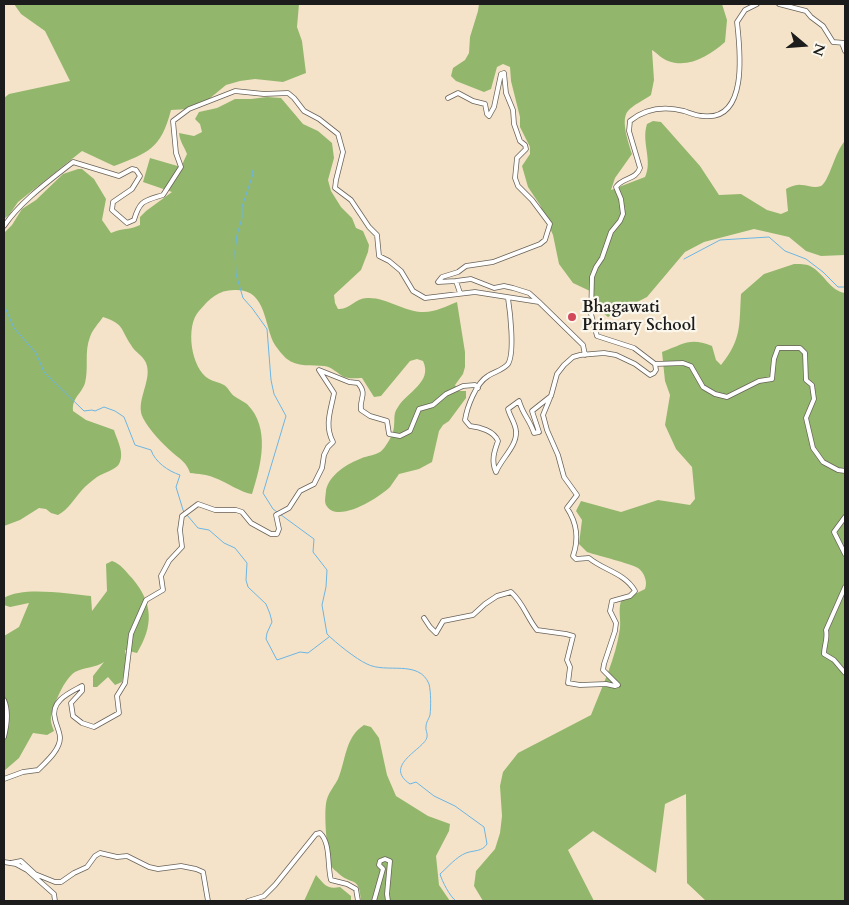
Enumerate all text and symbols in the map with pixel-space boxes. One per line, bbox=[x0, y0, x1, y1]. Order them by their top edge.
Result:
north arrow bbox=[779, 20, 829, 70]
text: N bbox=[808, 41, 830, 59]
place label: Bhagawati Primary School bbox=[582, 298, 696, 336]
marker: Bhagawati Primary School bbox=[566, 311, 578, 323]

